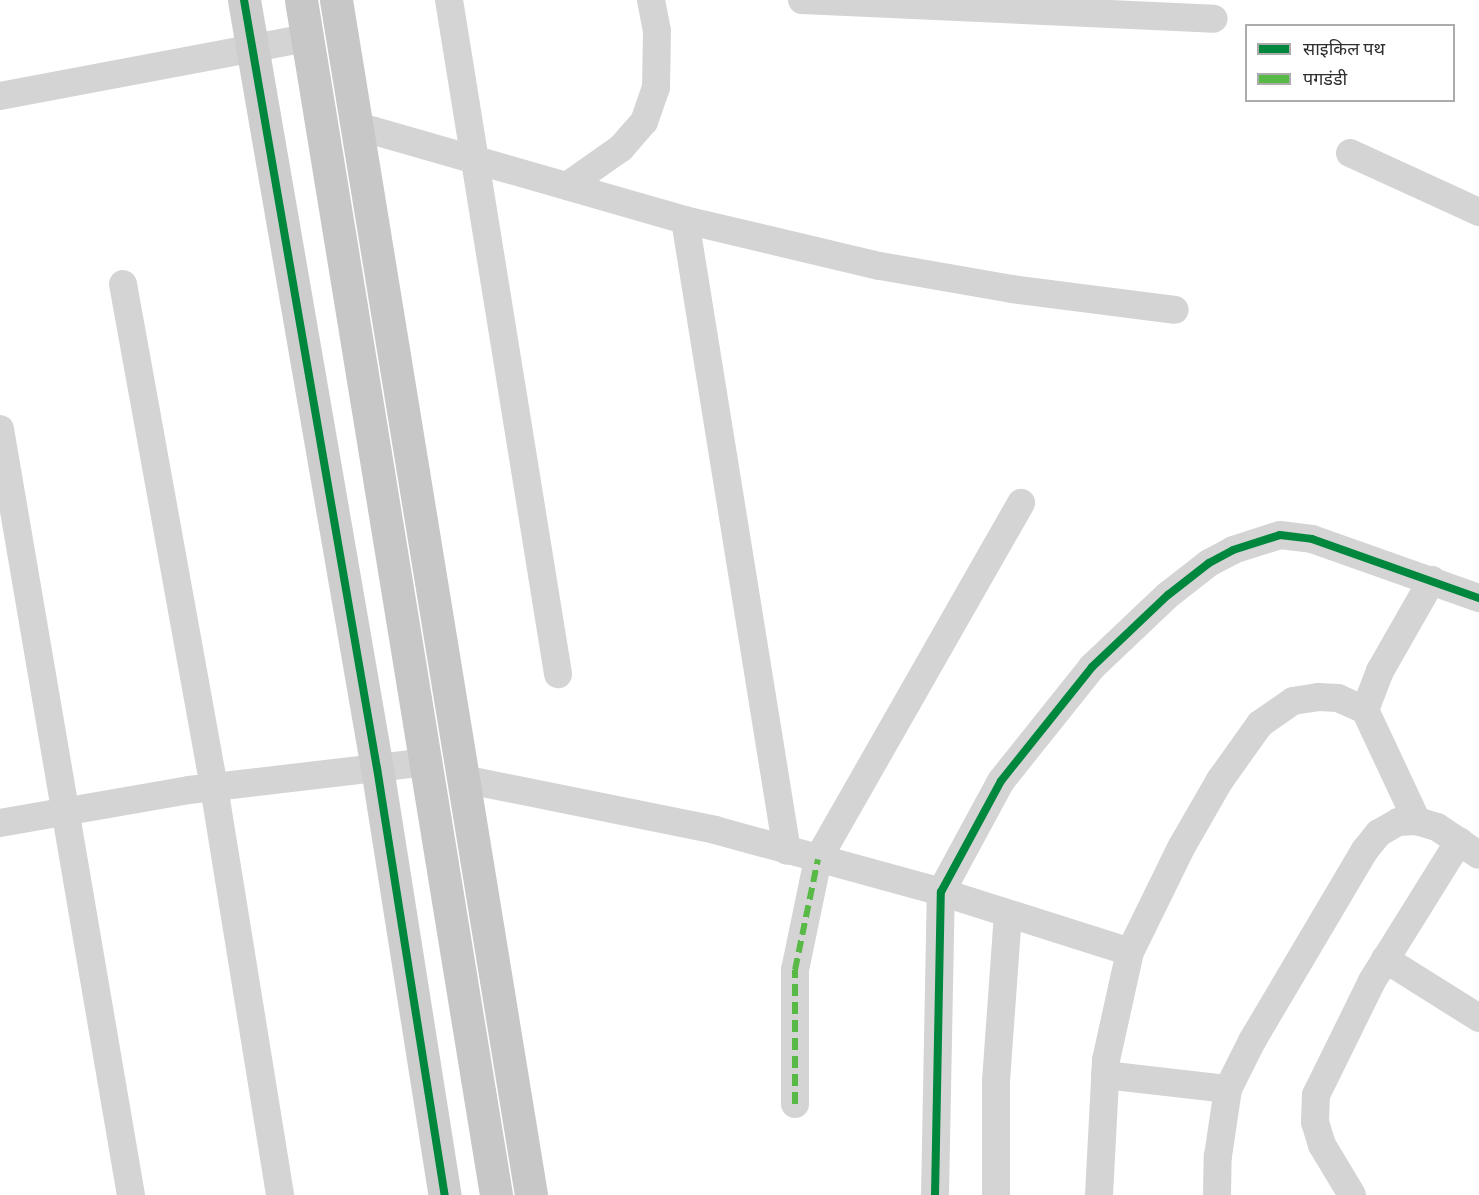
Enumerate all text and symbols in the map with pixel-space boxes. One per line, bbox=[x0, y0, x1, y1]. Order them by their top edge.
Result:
legend bbox=[1245, 24, 1455, 102]
text: साइकिल पथ bbox=[1303, 37, 1385, 60]
text: पगडंडी bbox=[1303, 67, 1347, 90]

